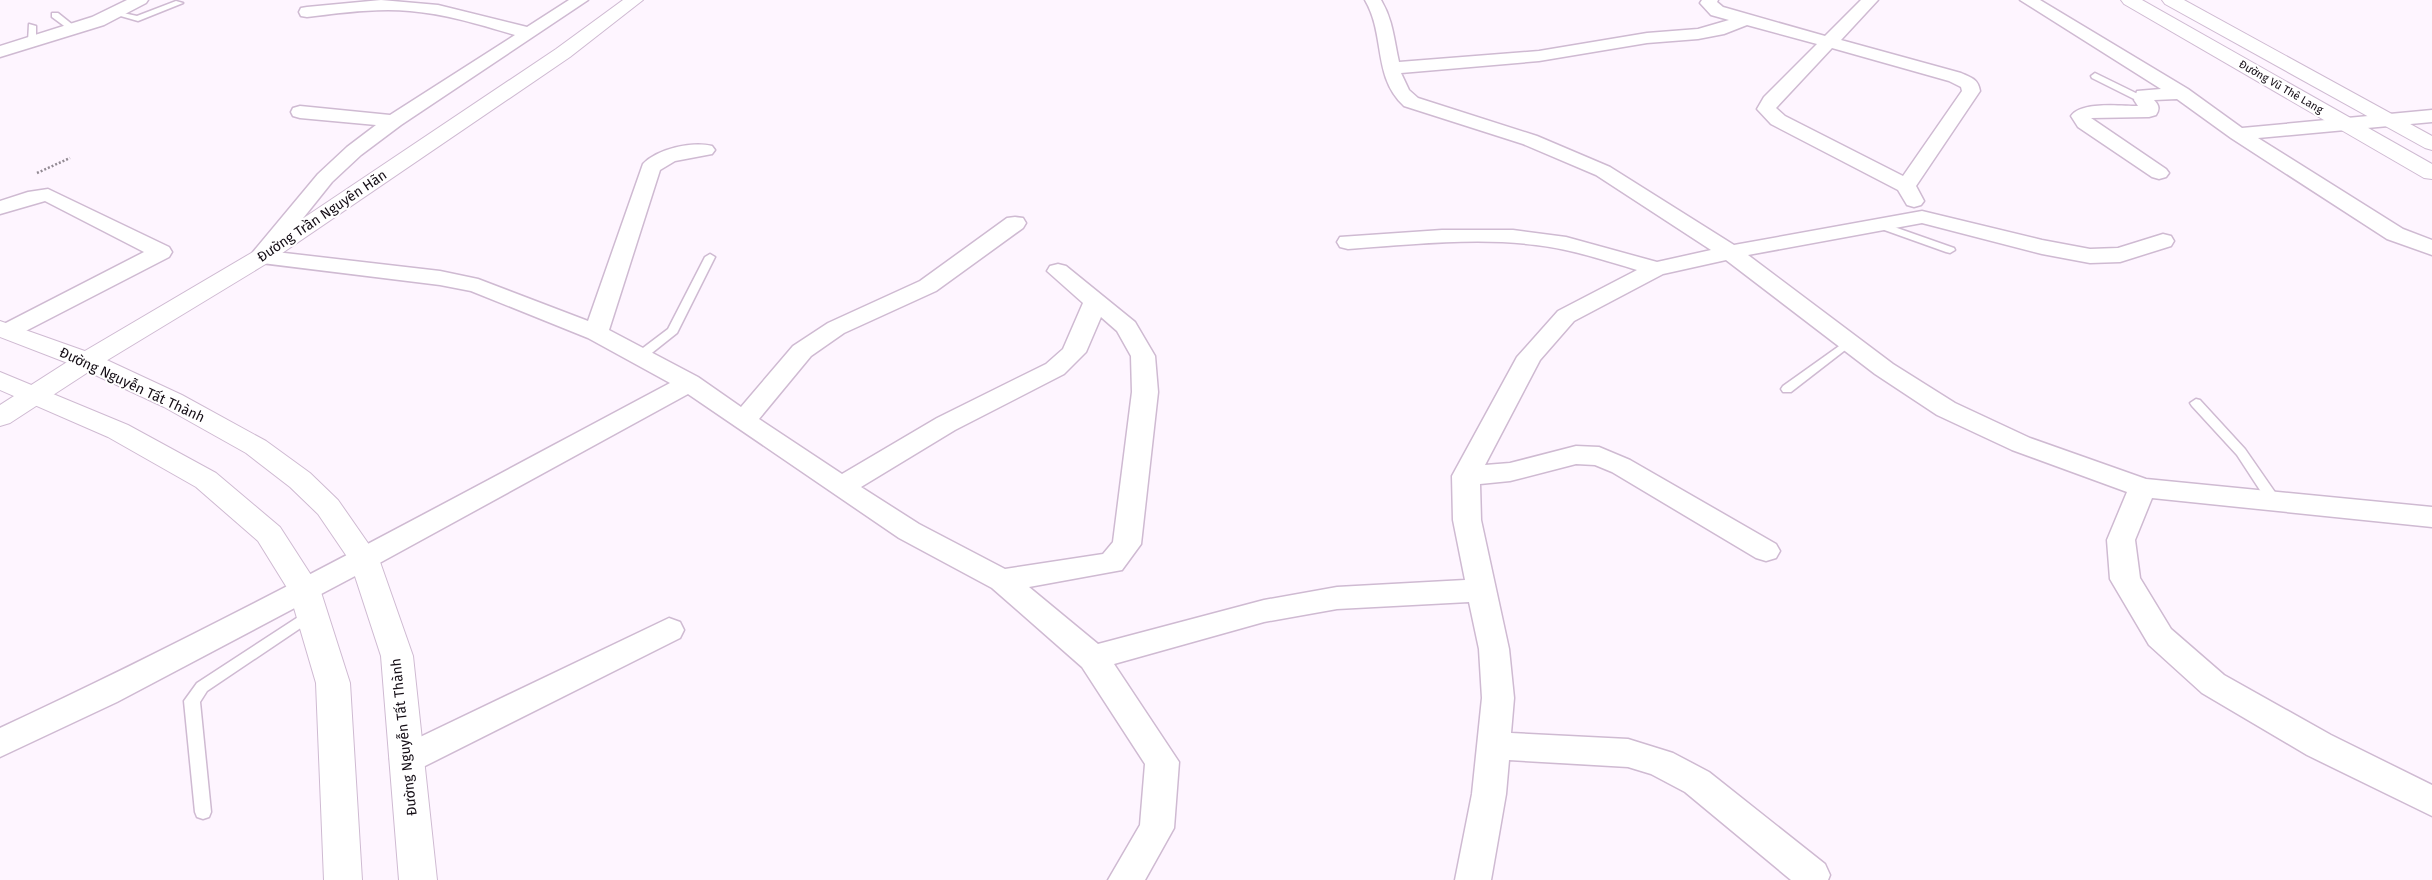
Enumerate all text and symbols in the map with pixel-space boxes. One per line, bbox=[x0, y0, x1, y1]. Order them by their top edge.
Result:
street label: Đường Vũ Thê Lang bbox=[2237, 58, 2326, 117]
street label: Đường Trần Nguyên Hãn bbox=[253, 165, 390, 266]
street label: Đường Nguyễn Tất Thành bbox=[57, 343, 208, 426]
street label: Đường Nguyễn Tất Thành bbox=[386, 657, 421, 817]

